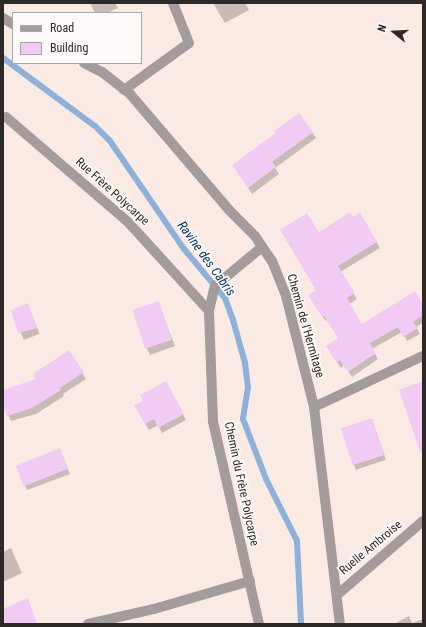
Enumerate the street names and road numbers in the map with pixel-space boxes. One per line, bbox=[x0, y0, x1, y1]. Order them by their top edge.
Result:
street label: Rue Frère Polycarpe bbox=[72, 155, 152, 229]
street label: Chemin de l'Hermitage bbox=[283, 273, 327, 379]
street label: Chemin du Frère Polycarpe bbox=[221, 421, 261, 547]
street label: Ruelle Ambroise bbox=[337, 518, 405, 578]

